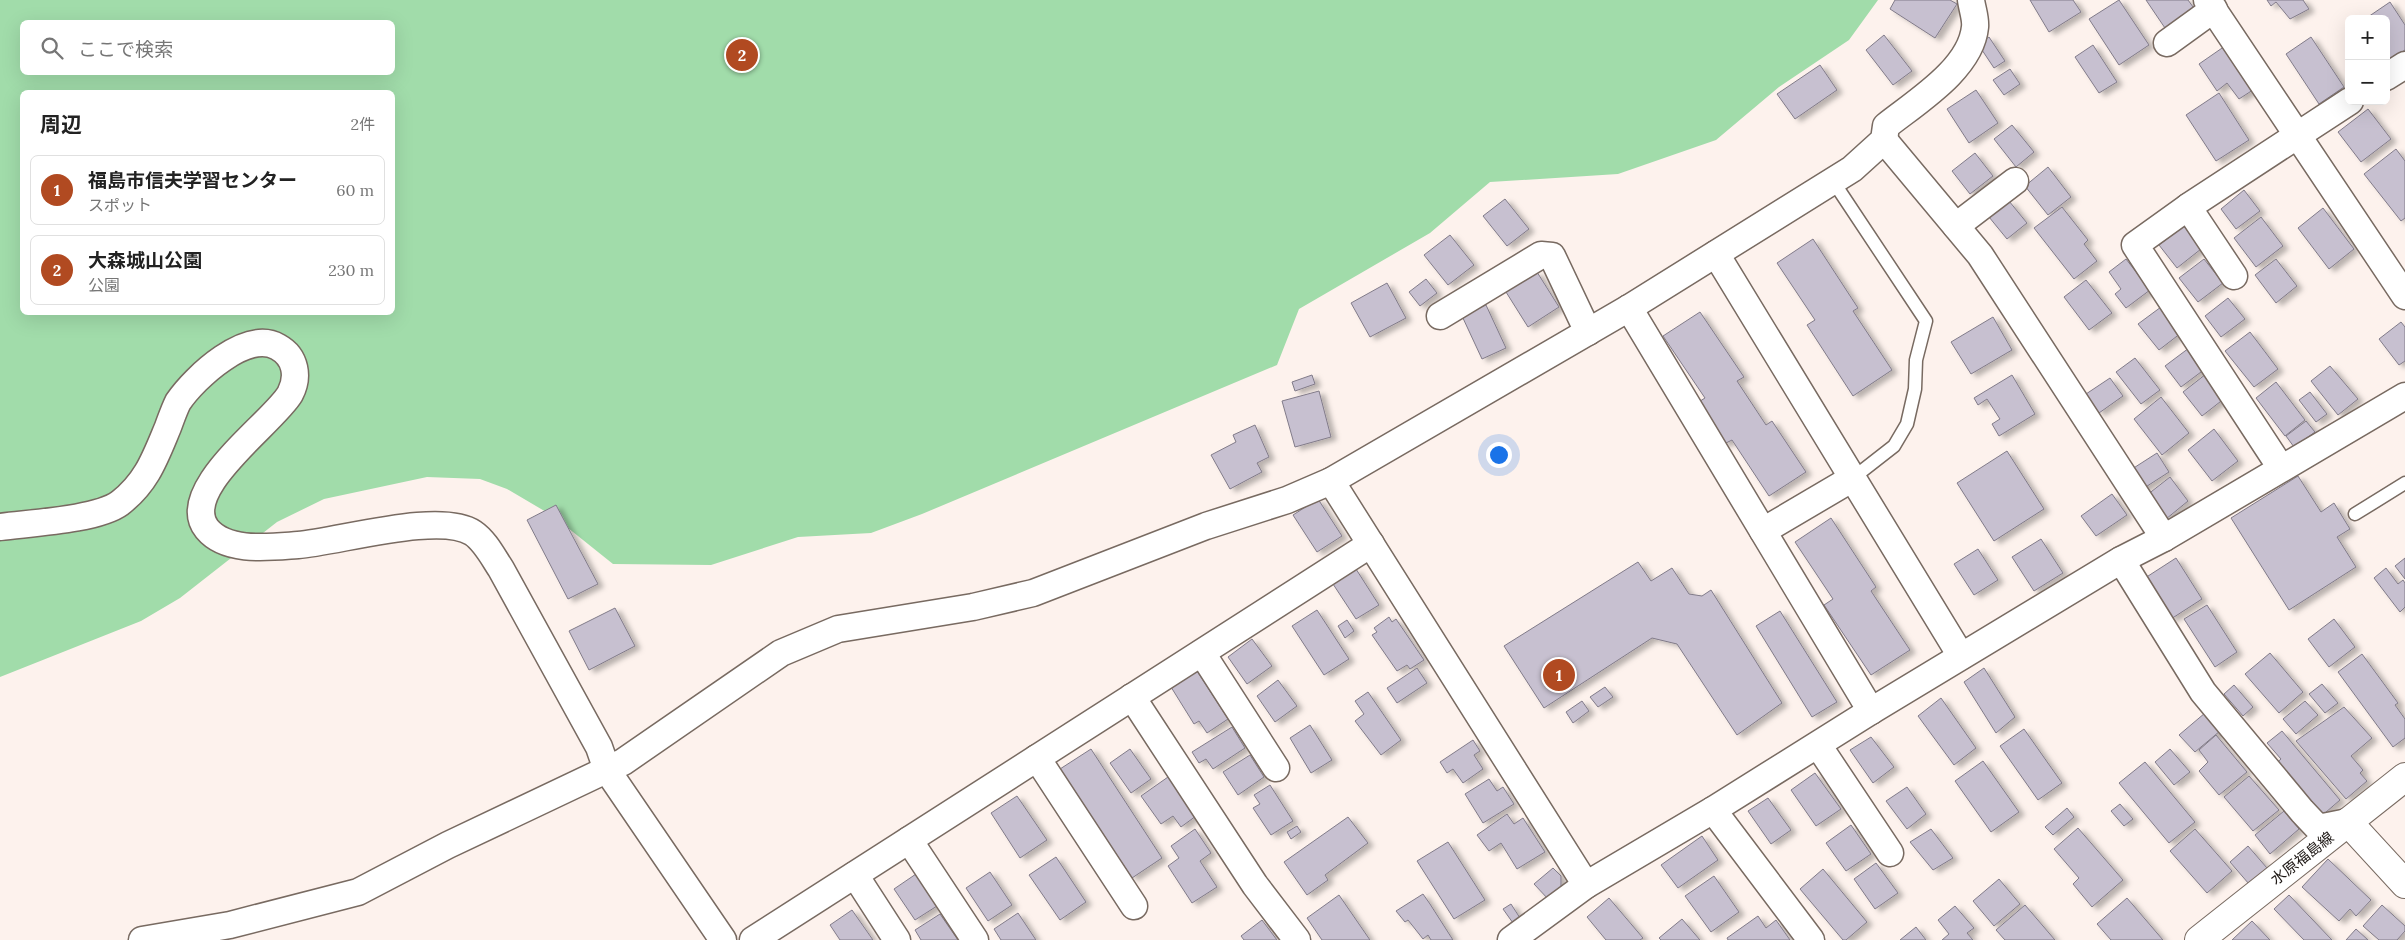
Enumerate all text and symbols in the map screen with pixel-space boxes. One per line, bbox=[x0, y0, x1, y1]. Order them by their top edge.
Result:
map controls bbox=[2345, 15, 2390, 105]
button: + bbox=[2345, 15, 2390, 60]
search box bbox=[20, 20, 395, 75]
icon: search bbox=[38, 34, 66, 62]
pin: 2 bbox=[726, 36, 758, 74]
text: ここで検索 bbox=[78, 37, 173, 61]
button: − bbox=[2345, 60, 2390, 105]
text: 周辺 bbox=[40, 111, 82, 138]
text: 2件 bbox=[350, 114, 375, 134]
text: 福島市信夫学習センター bbox=[88, 168, 297, 192]
text: 1 bbox=[54, 180, 60, 200]
text: 60 m bbox=[336, 180, 374, 200]
text: スポット bbox=[88, 195, 152, 215]
text: 大森城山公園 bbox=[88, 248, 202, 272]
text: 2 bbox=[53, 260, 61, 280]
text: 230 m bbox=[328, 260, 374, 280]
text: 公園 bbox=[88, 275, 120, 295]
your location bbox=[1486, 442, 1512, 468]
pin: 1 bbox=[1543, 656, 1575, 694]
street label: 水原福島線 bbox=[2267, 827, 2337, 889]

